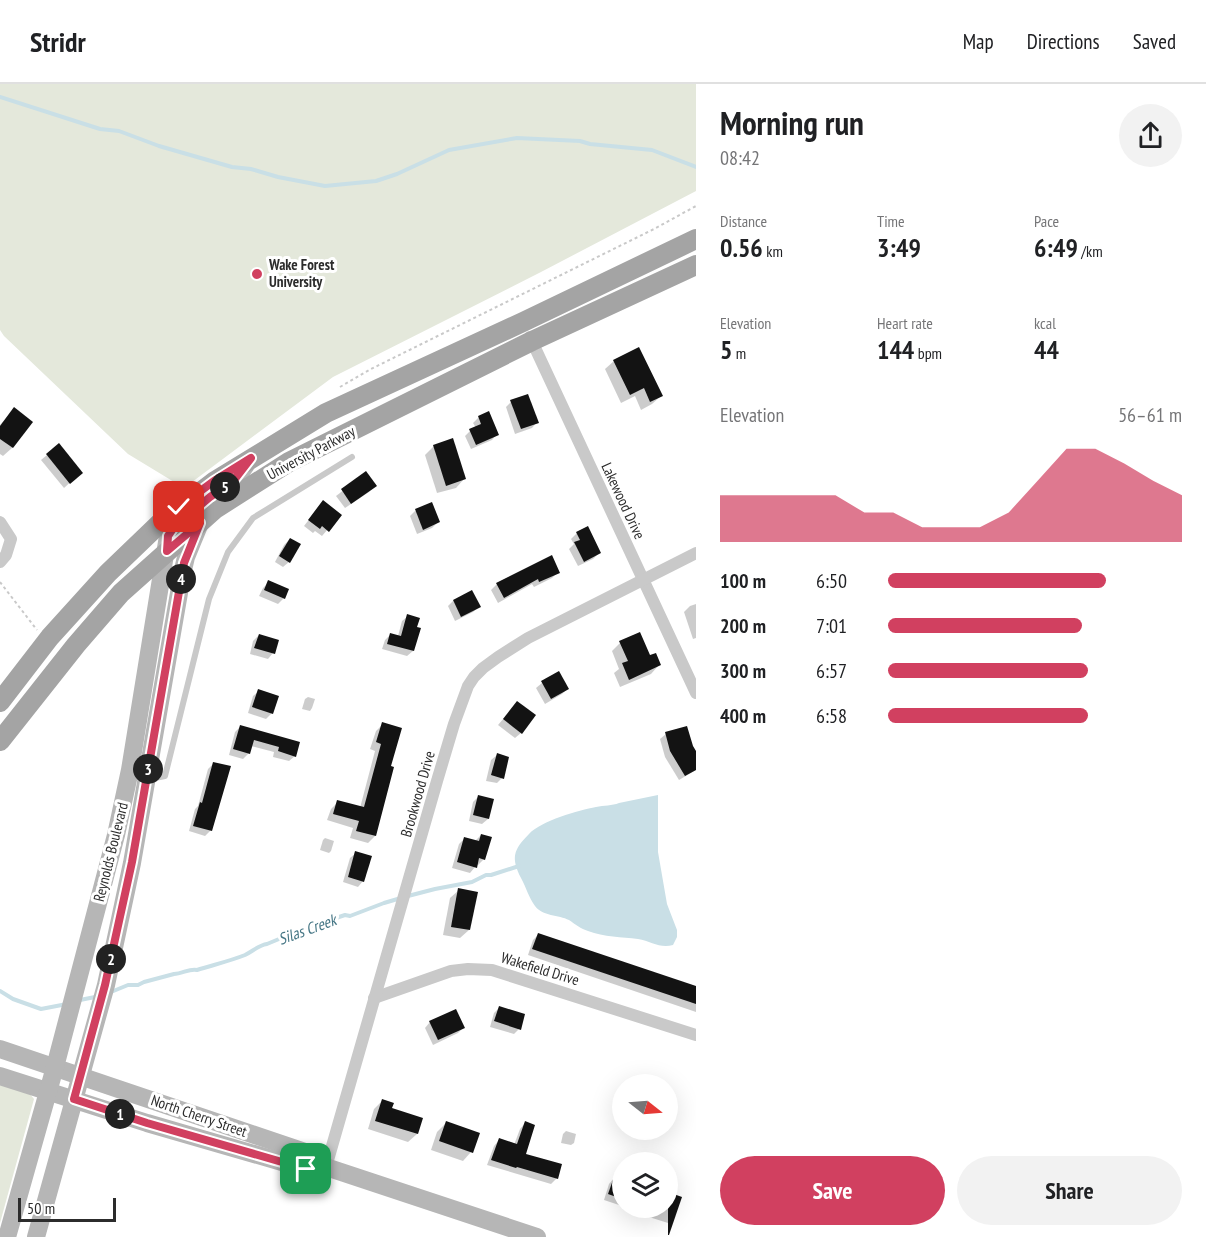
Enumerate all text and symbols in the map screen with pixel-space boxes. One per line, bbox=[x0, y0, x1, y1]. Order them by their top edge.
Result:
text: Stridr bbox=[30, 23, 86, 60]
text: Map bbox=[963, 28, 994, 55]
text: Directions bbox=[1027, 28, 1100, 55]
text: Saved bbox=[1133, 28, 1176, 55]
text: Morning run bbox=[720, 101, 864, 144]
button: share bbox=[1119, 104, 1182, 167]
text: 08:42 bbox=[720, 145, 760, 171]
text: Distance bbox=[720, 211, 767, 231]
text: Time bbox=[877, 211, 905, 231]
text: Pace bbox=[1034, 211, 1059, 231]
text: 0.56 bbox=[720, 231, 763, 264]
text: 3:49 bbox=[877, 231, 921, 264]
text: 6:49 bbox=[1034, 231, 1078, 264]
text: km bbox=[763, 241, 783, 261]
text: /km bbox=[1078, 241, 1103, 261]
place label: Wake Forest University bbox=[268, 255, 335, 291]
marker: Wake Forest University bbox=[250, 267, 264, 281]
text: Elevation bbox=[720, 313, 771, 333]
text: Heart rate bbox=[877, 313, 933, 333]
text: kcal bbox=[1034, 313, 1056, 333]
text: 5 bbox=[720, 333, 732, 366]
text: 144 bbox=[877, 333, 914, 366]
text: 44 bbox=[1034, 333, 1059, 366]
text: m bbox=[732, 343, 746, 363]
text: bpm bbox=[914, 343, 942, 363]
text: Elevation bbox=[720, 402, 784, 428]
text: 56–61 m bbox=[1118, 402, 1182, 428]
street label: University Parkway bbox=[263, 421, 358, 484]
street label: Lakewood Drive bbox=[597, 459, 649, 542]
pin: 5 bbox=[210, 472, 240, 502]
text: 5 bbox=[221, 477, 229, 497]
pin bbox=[153, 481, 204, 532]
icon: check bbox=[162, 490, 195, 523]
pin: 4 bbox=[166, 564, 196, 594]
text: 100 m bbox=[720, 568, 766, 594]
text: 6:50 bbox=[816, 568, 847, 594]
text: 4 bbox=[177, 569, 185, 589]
text: 200 m bbox=[720, 613, 766, 639]
text: 7:01 bbox=[816, 613, 847, 639]
text: 300 m bbox=[720, 658, 766, 684]
text: 6:57 bbox=[816, 658, 847, 684]
text: 400 m bbox=[720, 703, 766, 729]
text: 6:58 bbox=[816, 703, 847, 729]
street label: Brookwood Drive bbox=[396, 749, 439, 839]
pin: 3 bbox=[133, 754, 163, 784]
text: 3 bbox=[144, 759, 152, 779]
street label: Reynolds Boulevard bbox=[89, 800, 132, 903]
water label: Silas Creek bbox=[275, 909, 340, 949]
pin: 2 bbox=[96, 944, 126, 974]
street label: Wakefield Drive bbox=[499, 948, 581, 989]
text: 2 bbox=[107, 949, 115, 969]
north arrow bbox=[612, 1074, 678, 1140]
map controls bbox=[612, 1074, 678, 1218]
street label: North Cherry Street bbox=[149, 1090, 250, 1141]
pin: 1 bbox=[105, 1099, 135, 1129]
text: 1 bbox=[116, 1104, 124, 1124]
pin bbox=[280, 1143, 331, 1194]
icon: arrive bbox=[289, 1152, 322, 1185]
button: layers bbox=[612, 1152, 678, 1218]
button: Save bbox=[720, 1156, 945, 1225]
button: Share bbox=[957, 1156, 1182, 1225]
scale bar bbox=[18, 1195, 116, 1222]
text: 50 m bbox=[27, 1198, 55, 1218]

